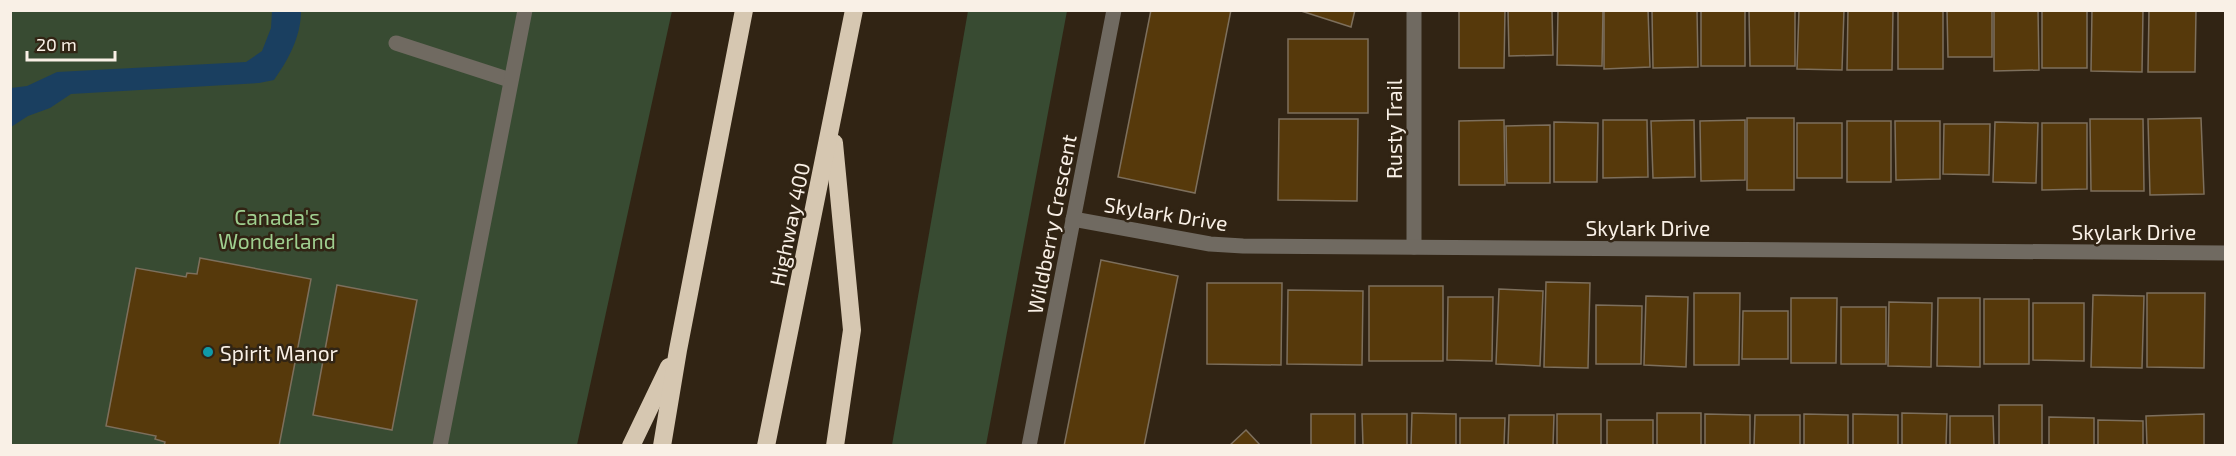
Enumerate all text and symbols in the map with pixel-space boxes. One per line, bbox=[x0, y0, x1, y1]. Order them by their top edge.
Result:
scale bar bbox=[27, 24, 116, 62]
text: 20 m bbox=[36, 33, 77, 55]
street label: Rusty Trail bbox=[1381, 78, 1406, 179]
street label: Wildberry Crescent bbox=[1021, 132, 1081, 316]
street label: Highway 400 bbox=[764, 160, 814, 288]
street label: Skylark Drive bbox=[1102, 191, 1230, 235]
park label: Canada's Wonderland bbox=[218, 204, 336, 253]
street label: Skylark Drive bbox=[1586, 215, 1710, 240]
street label: Skylark Drive bbox=[2072, 219, 2196, 244]
place label: Spirit Manor bbox=[220, 340, 339, 365]
marker: Spirit Manor bbox=[201, 345, 215, 359]

